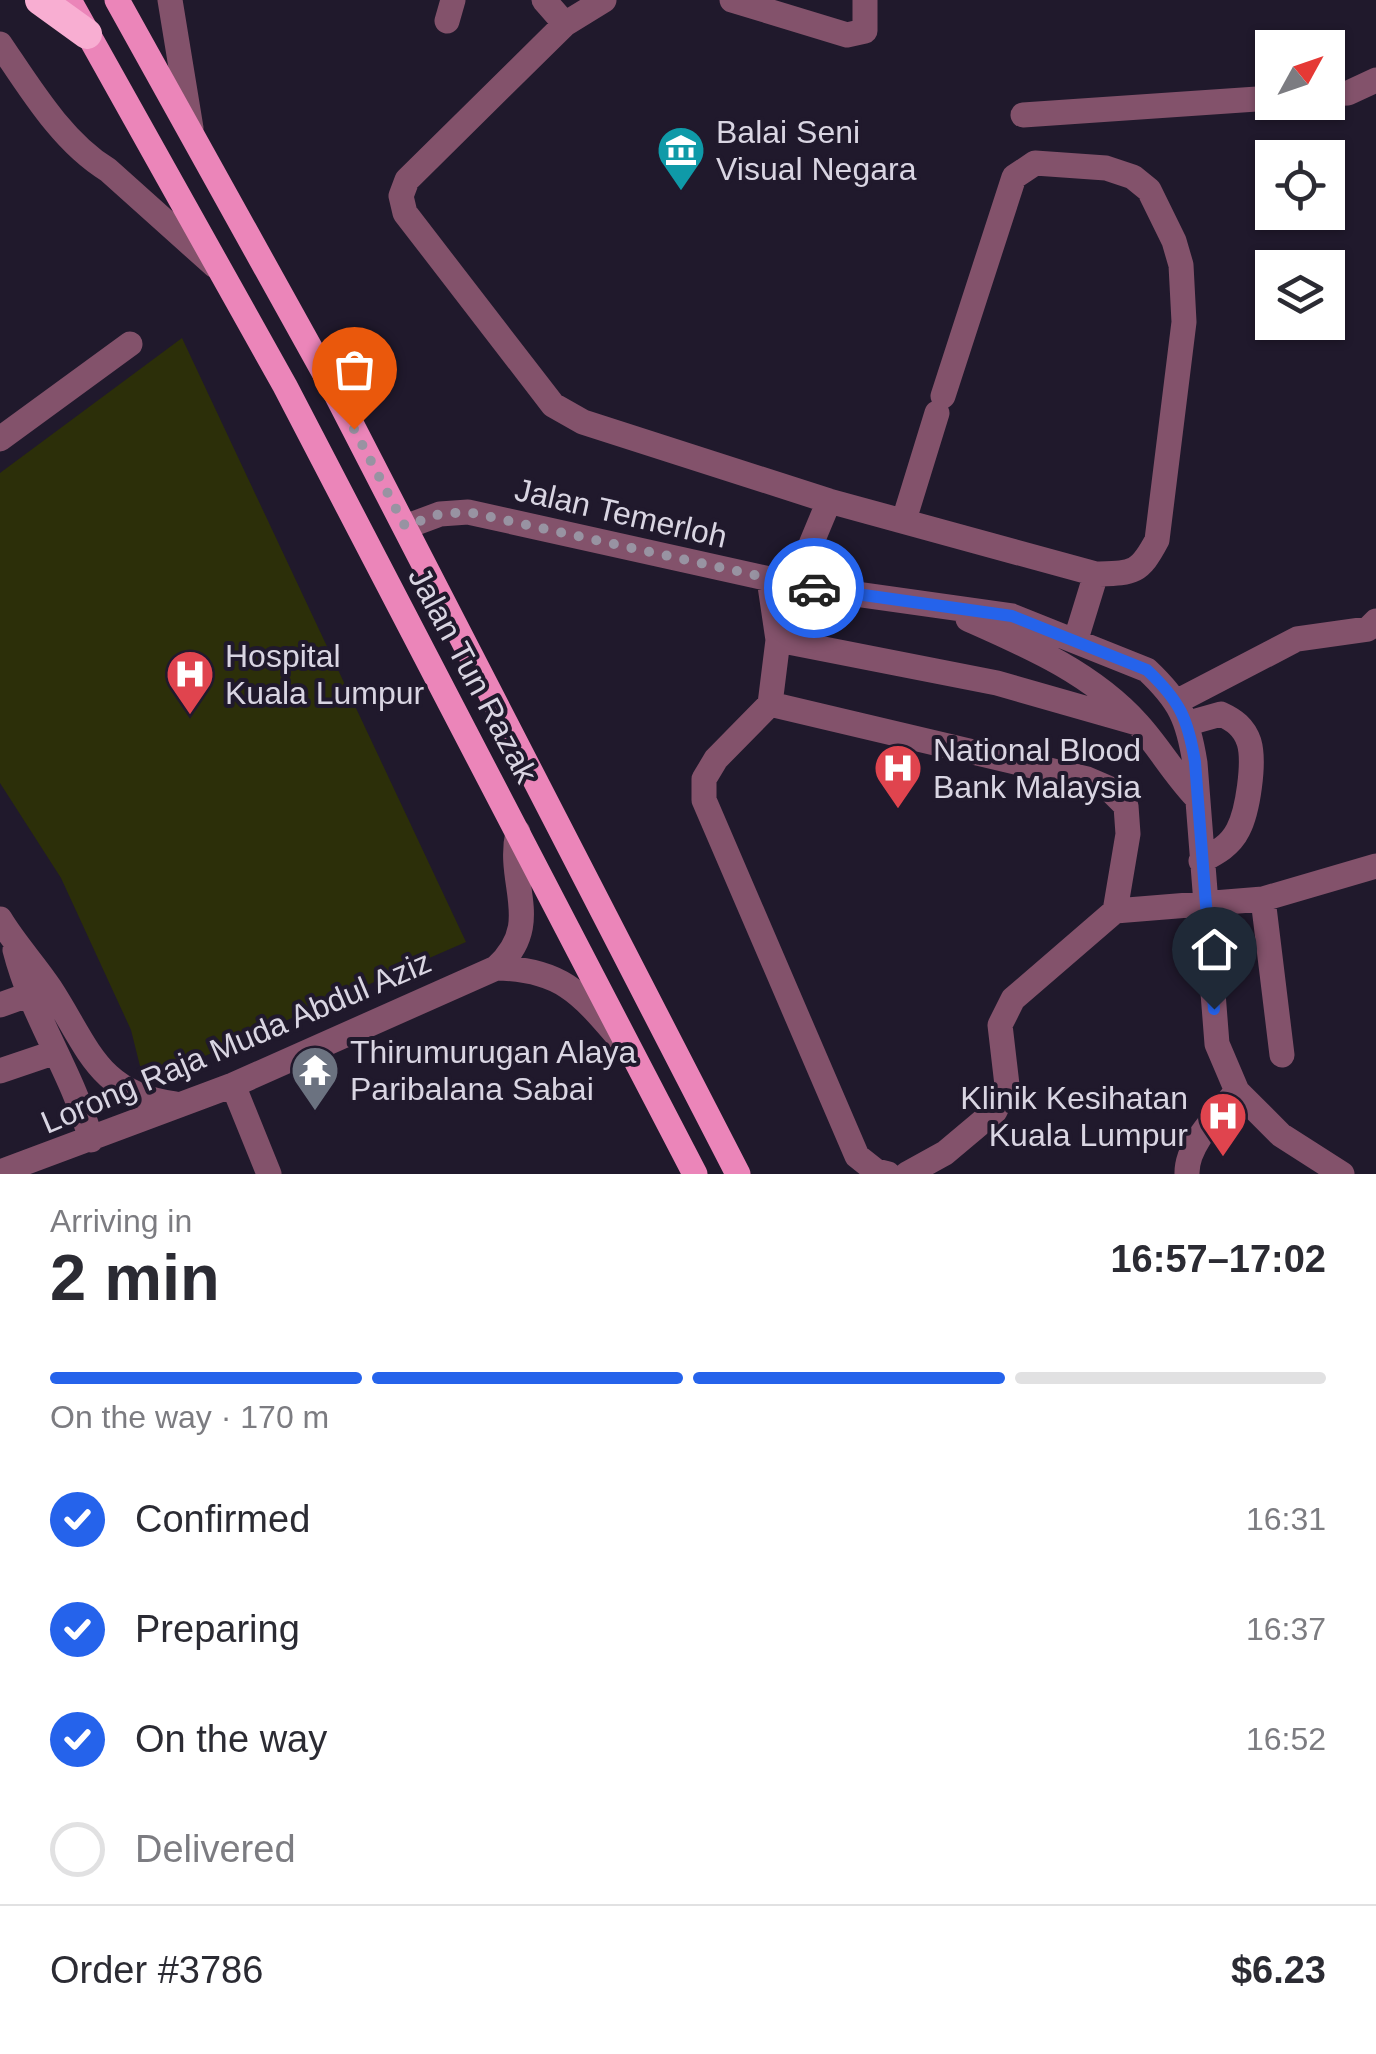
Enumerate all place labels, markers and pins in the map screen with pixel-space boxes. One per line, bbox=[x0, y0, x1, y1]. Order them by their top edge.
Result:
place label: Balai Seni Visual Negara bbox=[716, 114, 917, 187]
museum icon: Balai Seni Visual Negara bbox=[655, 124, 707, 192]
pin bbox=[312, 327, 397, 430]
place label: Hospital Kuala Lumpur bbox=[225, 638, 425, 711]
hospital icon: Hospital Kuala Lumpur bbox=[164, 648, 216, 716]
place label: National Blood Bank Malaysia bbox=[933, 732, 1141, 805]
hospital icon: National Blood Bank Malaysia bbox=[872, 742, 924, 810]
pin bbox=[1172, 907, 1257, 1010]
place label: Thirumurugan Alaya Paribalana Sabai bbox=[350, 1034, 637, 1107]
temple icon: Thirumurugan Alaya Paribalana Sabai bbox=[289, 1044, 341, 1112]
place label: Klinik Kesihatan Kuala Lumpur bbox=[960, 1080, 1188, 1153]
hospital icon: Klinik Kesihatan Kuala Lumpur bbox=[1197, 1090, 1249, 1158]

